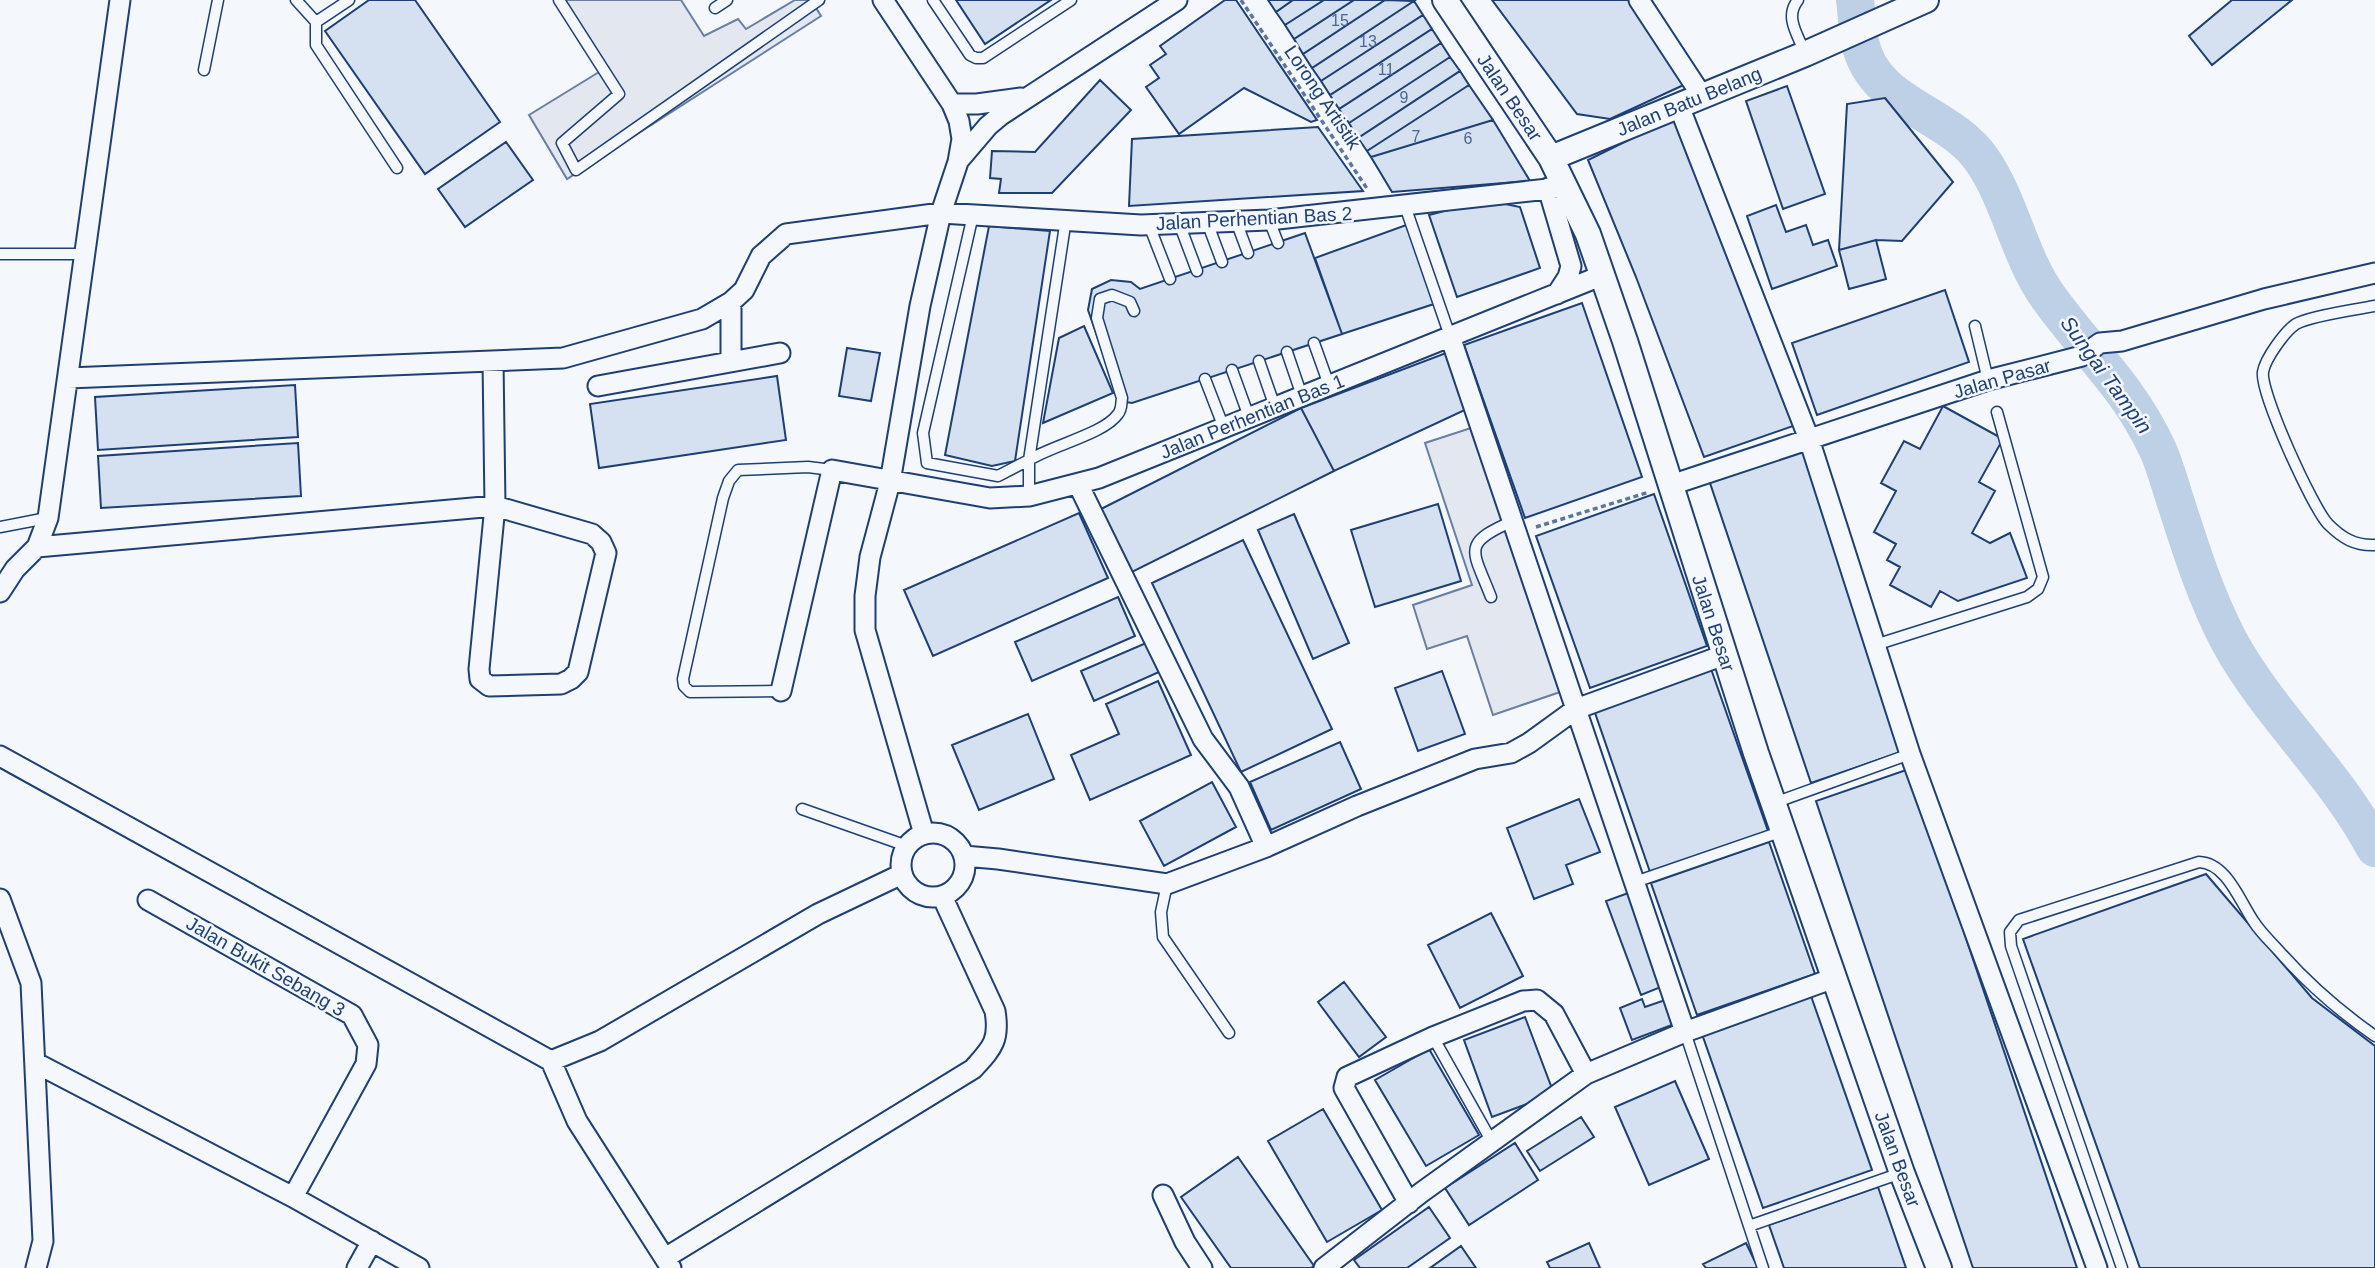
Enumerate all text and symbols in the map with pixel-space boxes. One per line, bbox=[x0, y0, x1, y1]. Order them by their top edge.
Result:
house number: 15 bbox=[1331, 12, 1349, 29]
house number: 13 bbox=[1359, 33, 1377, 50]
street label: Lorong Artistik bbox=[1280, 41, 1365, 153]
street label: Jalan Besar bbox=[1473, 50, 1547, 145]
house number: 11 bbox=[1378, 61, 1394, 78]
street label: Jalan Batu Belang bbox=[1614, 63, 1765, 140]
house number: 9 bbox=[1400, 89, 1409, 106]
house number: 7 bbox=[1412, 128, 1421, 145]
house number: 6 bbox=[1464, 130, 1473, 147]
street label: Jalan Perhentian Bas 2 bbox=[1155, 203, 1353, 234]
water label: Sungai Tampin bbox=[2056, 312, 2157, 438]
street label: Jalan Pasar bbox=[1951, 354, 2054, 402]
street label: Jalan Perhentian Bas 1 bbox=[1157, 370, 1347, 463]
street label: Jalan Besar bbox=[1688, 572, 1739, 675]
street label: Jalan Bukit Sebang 3 bbox=[183, 912, 349, 1020]
street label: Jalan Besar bbox=[1871, 1108, 1925, 1211]

